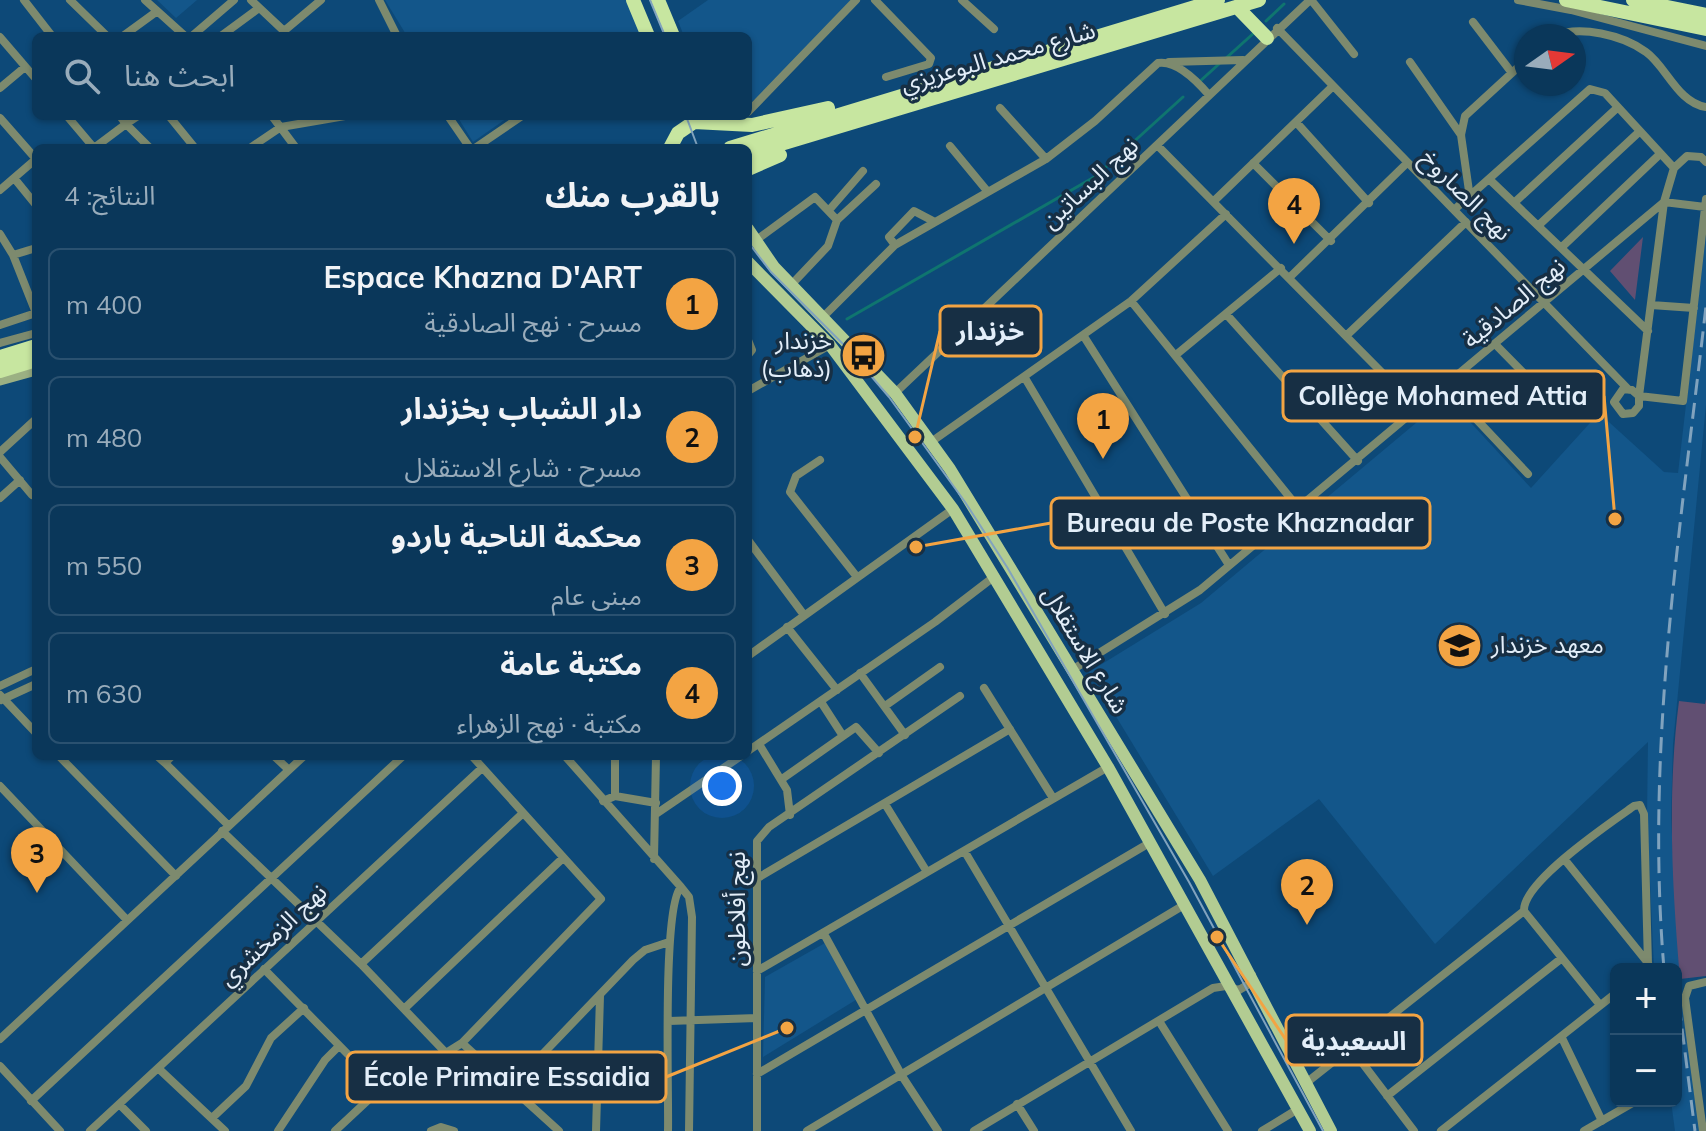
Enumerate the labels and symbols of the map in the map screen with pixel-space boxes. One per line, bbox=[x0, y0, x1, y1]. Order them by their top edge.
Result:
street label: شارع محمد البوعزيزي bbox=[897, 14, 1100, 103]
north arrow bbox=[1514, 24, 1586, 96]
street label: نهج البساتين bbox=[1035, 130, 1146, 237]
street label: نهج الصاروخ bbox=[1413, 142, 1519, 248]
pin: 4 bbox=[1268, 178, 1320, 244]
street label: نهج الصادقية bbox=[1456, 251, 1573, 356]
callout: خزندار bbox=[940, 306, 1041, 356]
text: خزندار bbox=[955, 314, 1024, 347]
place label: خزندار (ذهاب) bbox=[761, 325, 832, 383]
bus stop icon: خزندار (ذهاب) bbox=[839, 331, 887, 379]
callout: Collège Mohamed Attia bbox=[1283, 371, 1604, 421]
text: Collège Mohamed Attia bbox=[1298, 379, 1588, 412]
pin: 1 bbox=[1077, 393, 1129, 459]
callout: Bureau de Poste Khaznadar bbox=[1051, 498, 1430, 548]
text: Bureau de Poste Khaznadar bbox=[1066, 506, 1414, 539]
street label: شارع الاستقلال bbox=[1033, 580, 1136, 720]
school or university icon: معهد خزندار bbox=[1436, 621, 1484, 669]
place label: معهد خزندار bbox=[1490, 629, 1604, 659]
your location bbox=[702, 766, 742, 806]
pin: 3 bbox=[11, 827, 63, 893]
street label: نهج أفلاطون bbox=[721, 851, 754, 967]
pin: 2 bbox=[1281, 859, 1333, 925]
street label: نهج الزمخشري bbox=[212, 877, 336, 995]
callout: السعيدية bbox=[1286, 1015, 1422, 1065]
text: السعيدية bbox=[1302, 1024, 1406, 1057]
callout: École Primaire Essaidia bbox=[347, 1052, 666, 1102]
text: École Primaire Essaidia bbox=[364, 1060, 650, 1093]

